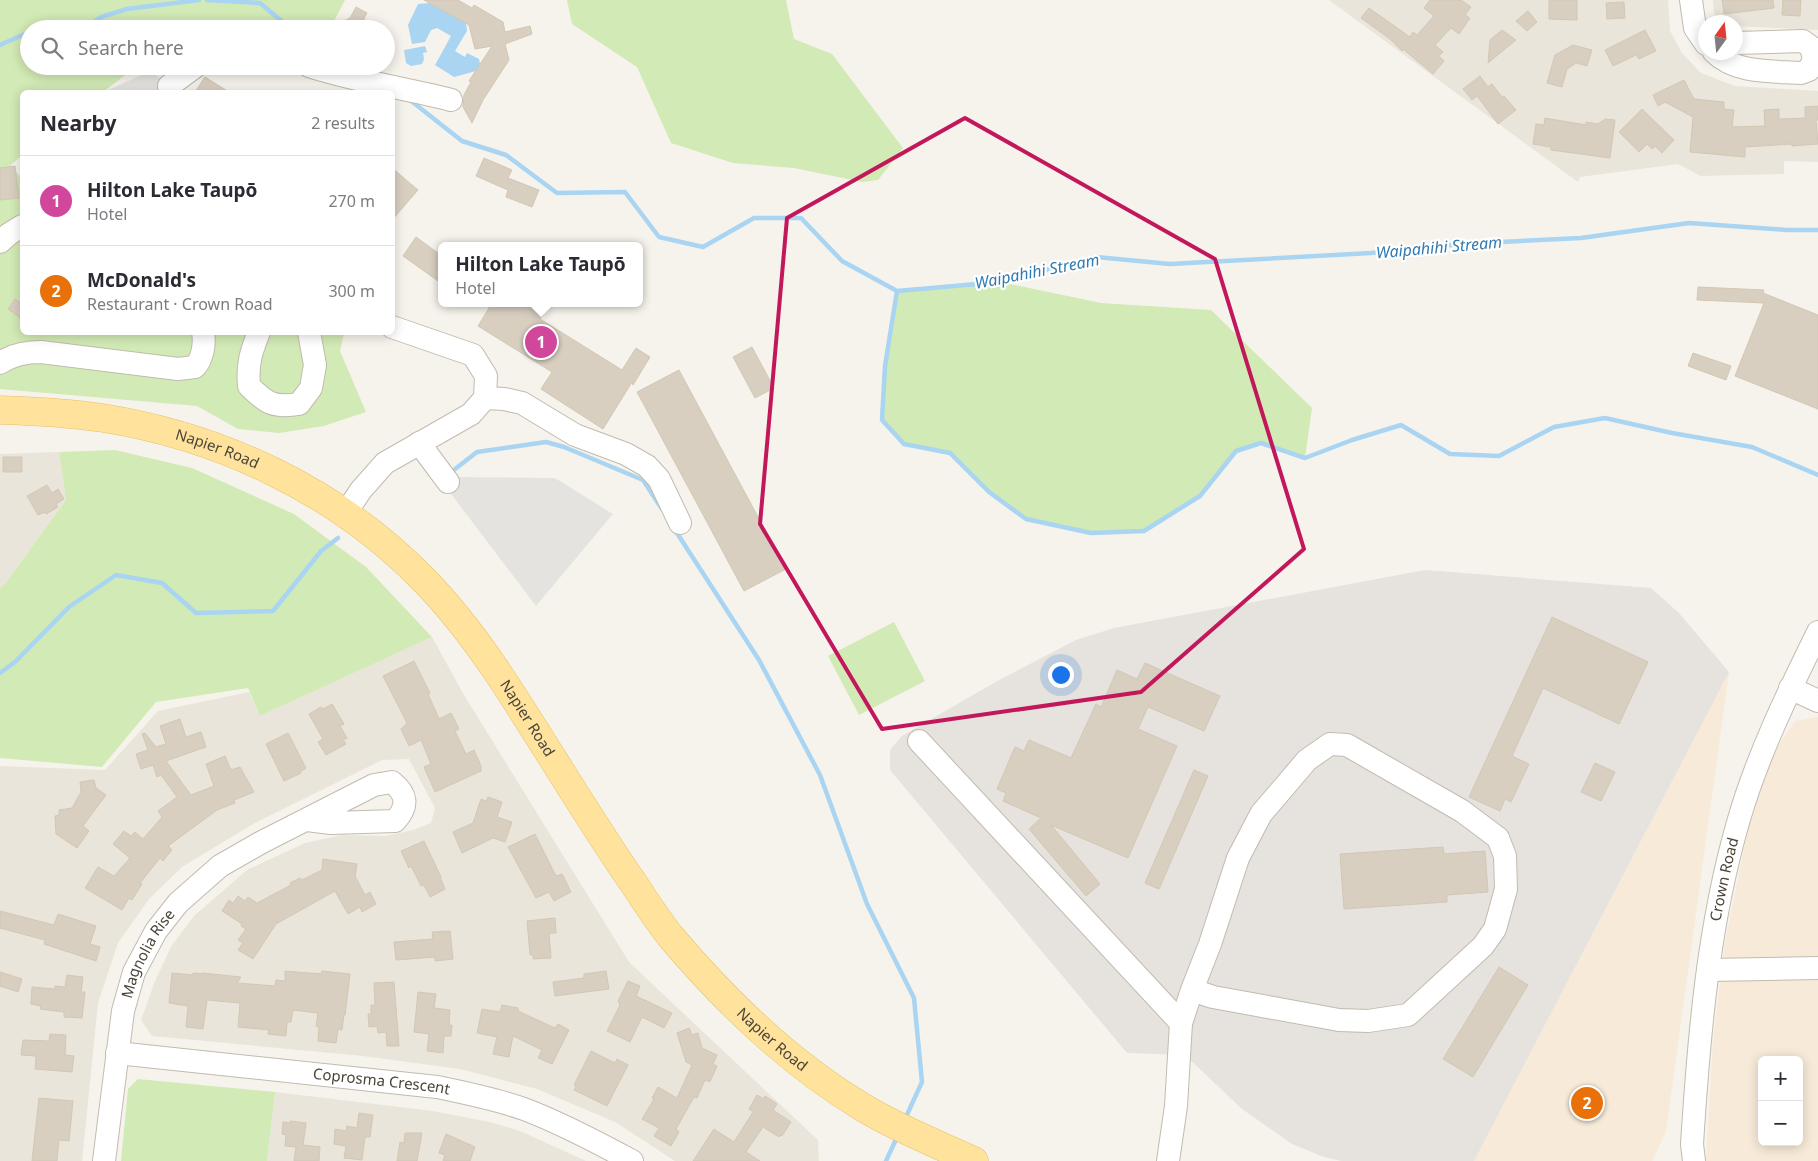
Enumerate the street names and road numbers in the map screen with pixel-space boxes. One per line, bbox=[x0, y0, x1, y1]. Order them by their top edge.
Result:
street label: Napier Road bbox=[173, 424, 263, 473]
street label: Napier Road bbox=[496, 675, 560, 760]
street label: Crown Road bbox=[1705, 835, 1742, 923]
street label: Magnolia Rise bbox=[116, 905, 179, 1000]
street label: Napier Road bbox=[733, 1003, 812, 1075]
street label: Coprosma Crescent bbox=[312, 1063, 453, 1099]

